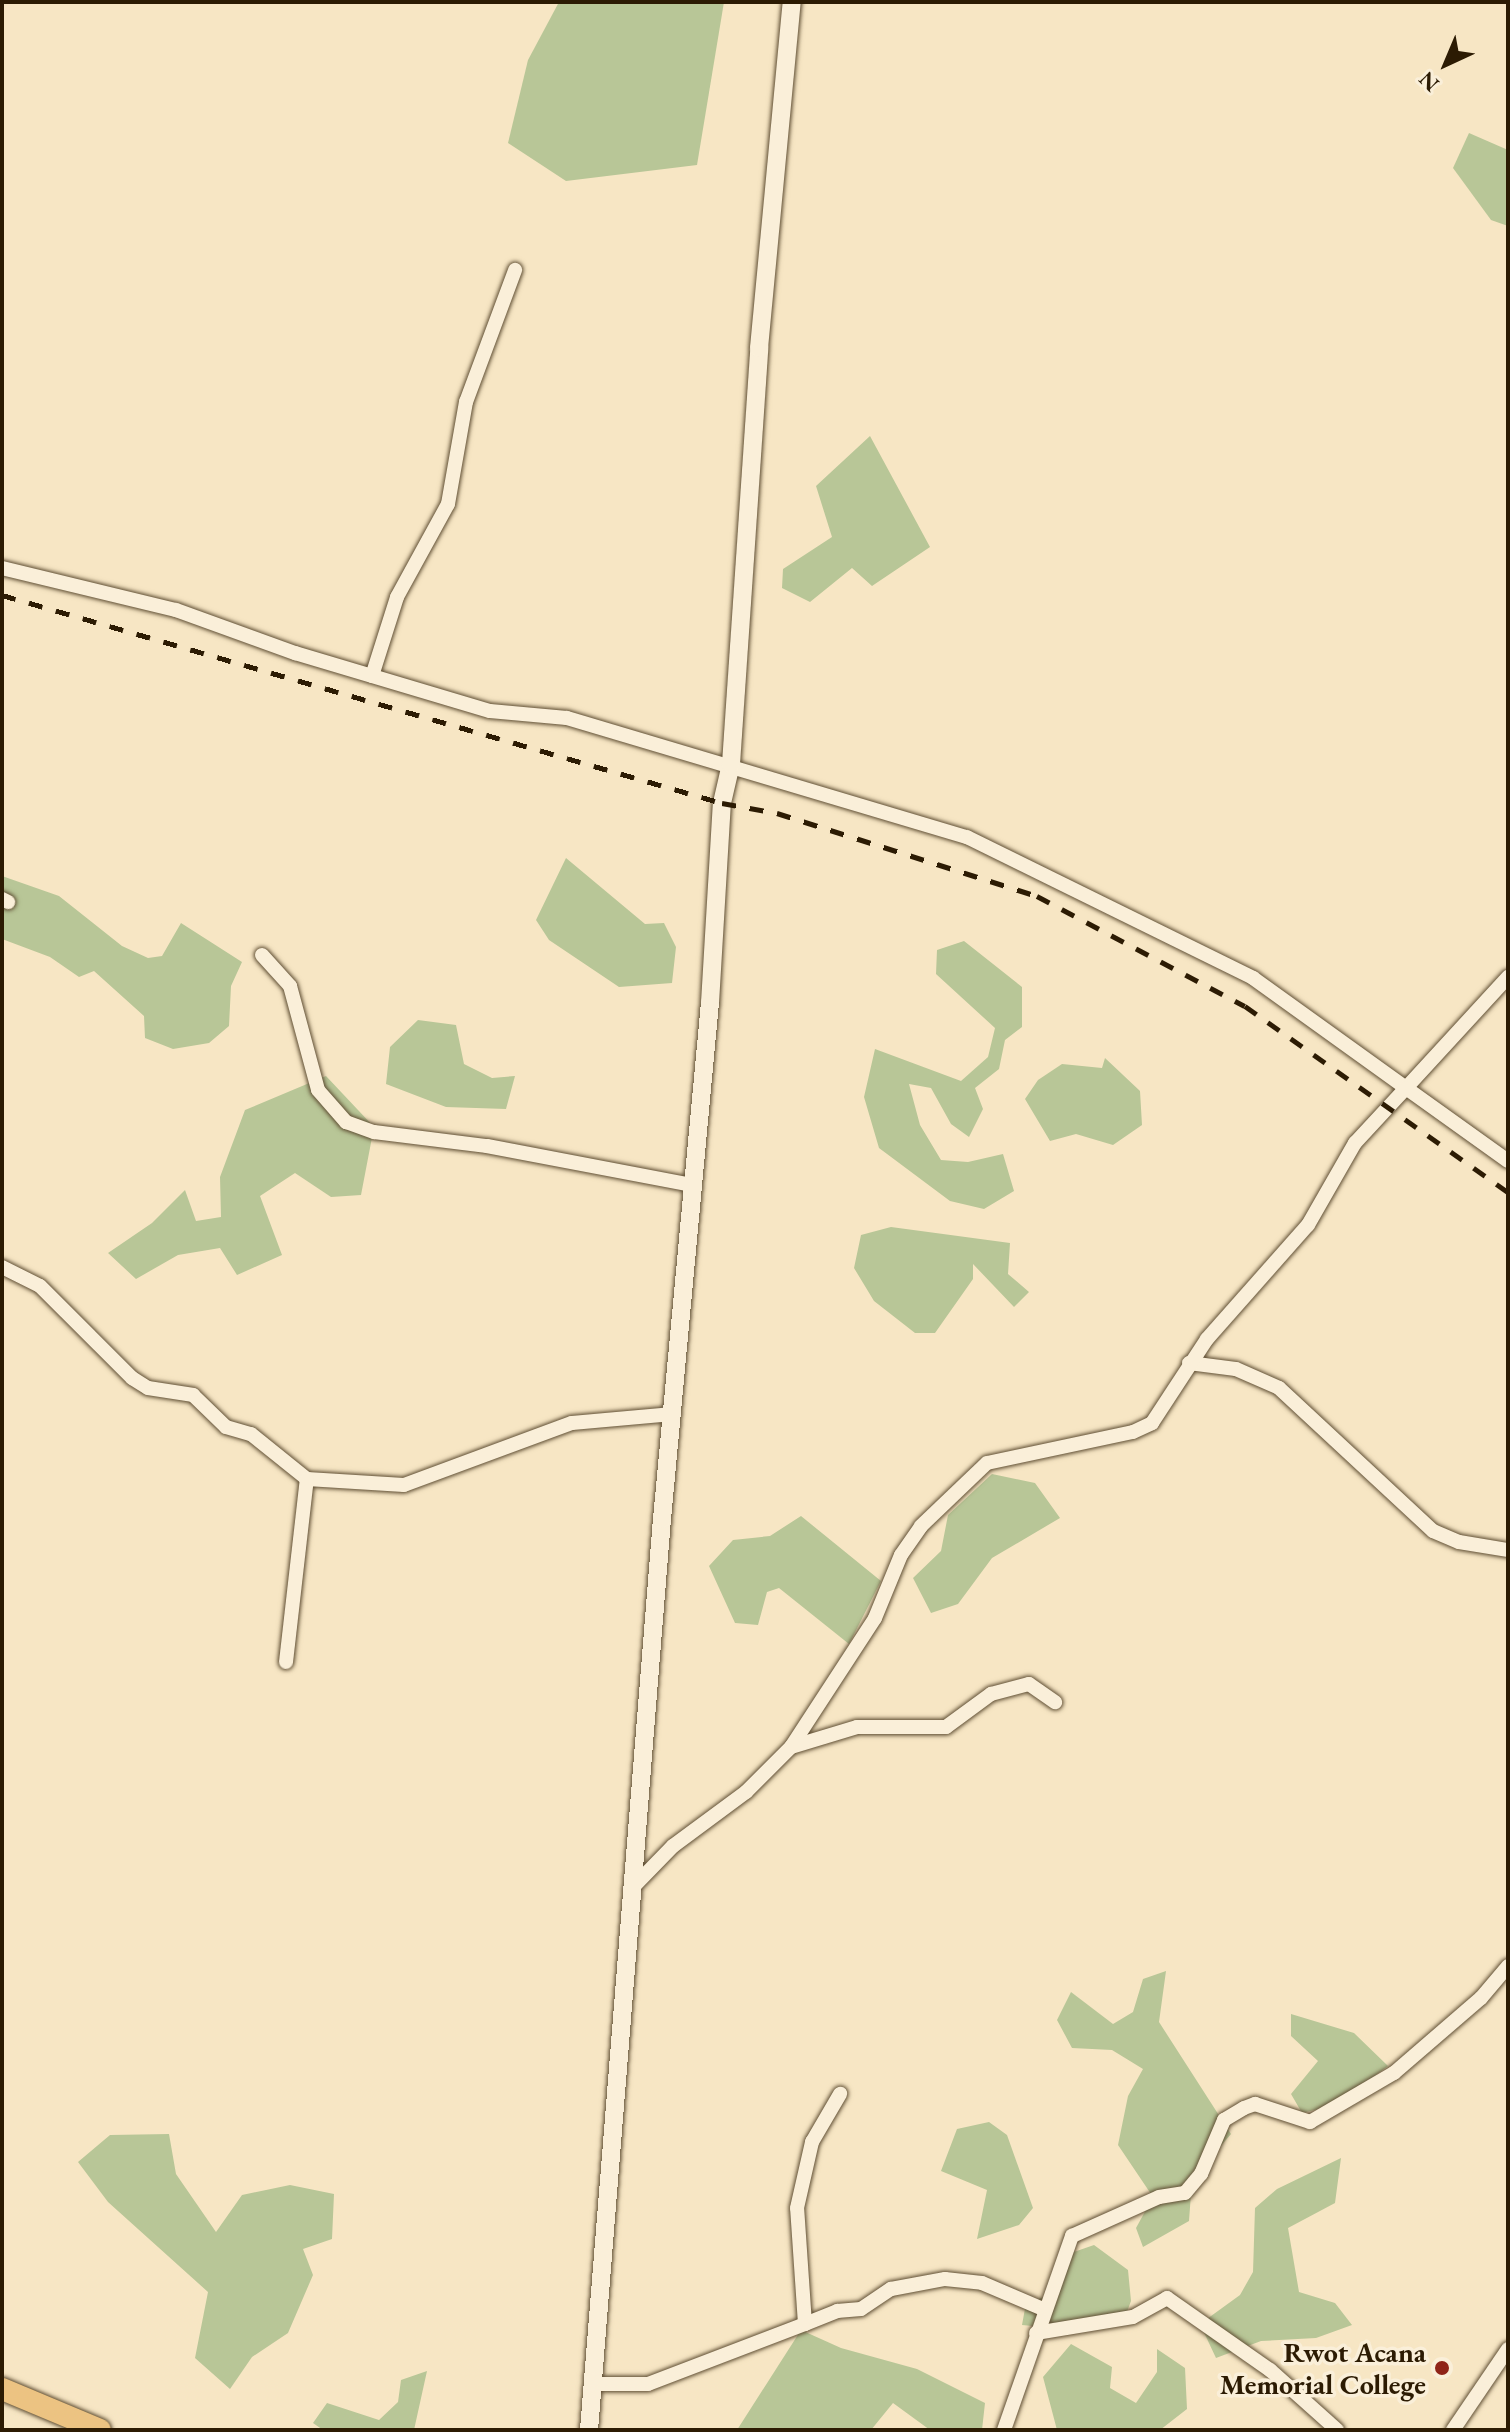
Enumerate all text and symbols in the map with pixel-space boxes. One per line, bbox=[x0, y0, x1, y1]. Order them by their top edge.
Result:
north arrow bbox=[1406, 24, 1486, 104]
text: N bbox=[1413, 65, 1445, 98]
place label: Rwot Acana Memorial College bbox=[1220, 2335, 1426, 2401]
marker: Rwot Acana Memorial College bbox=[1433, 2359, 1451, 2377]

